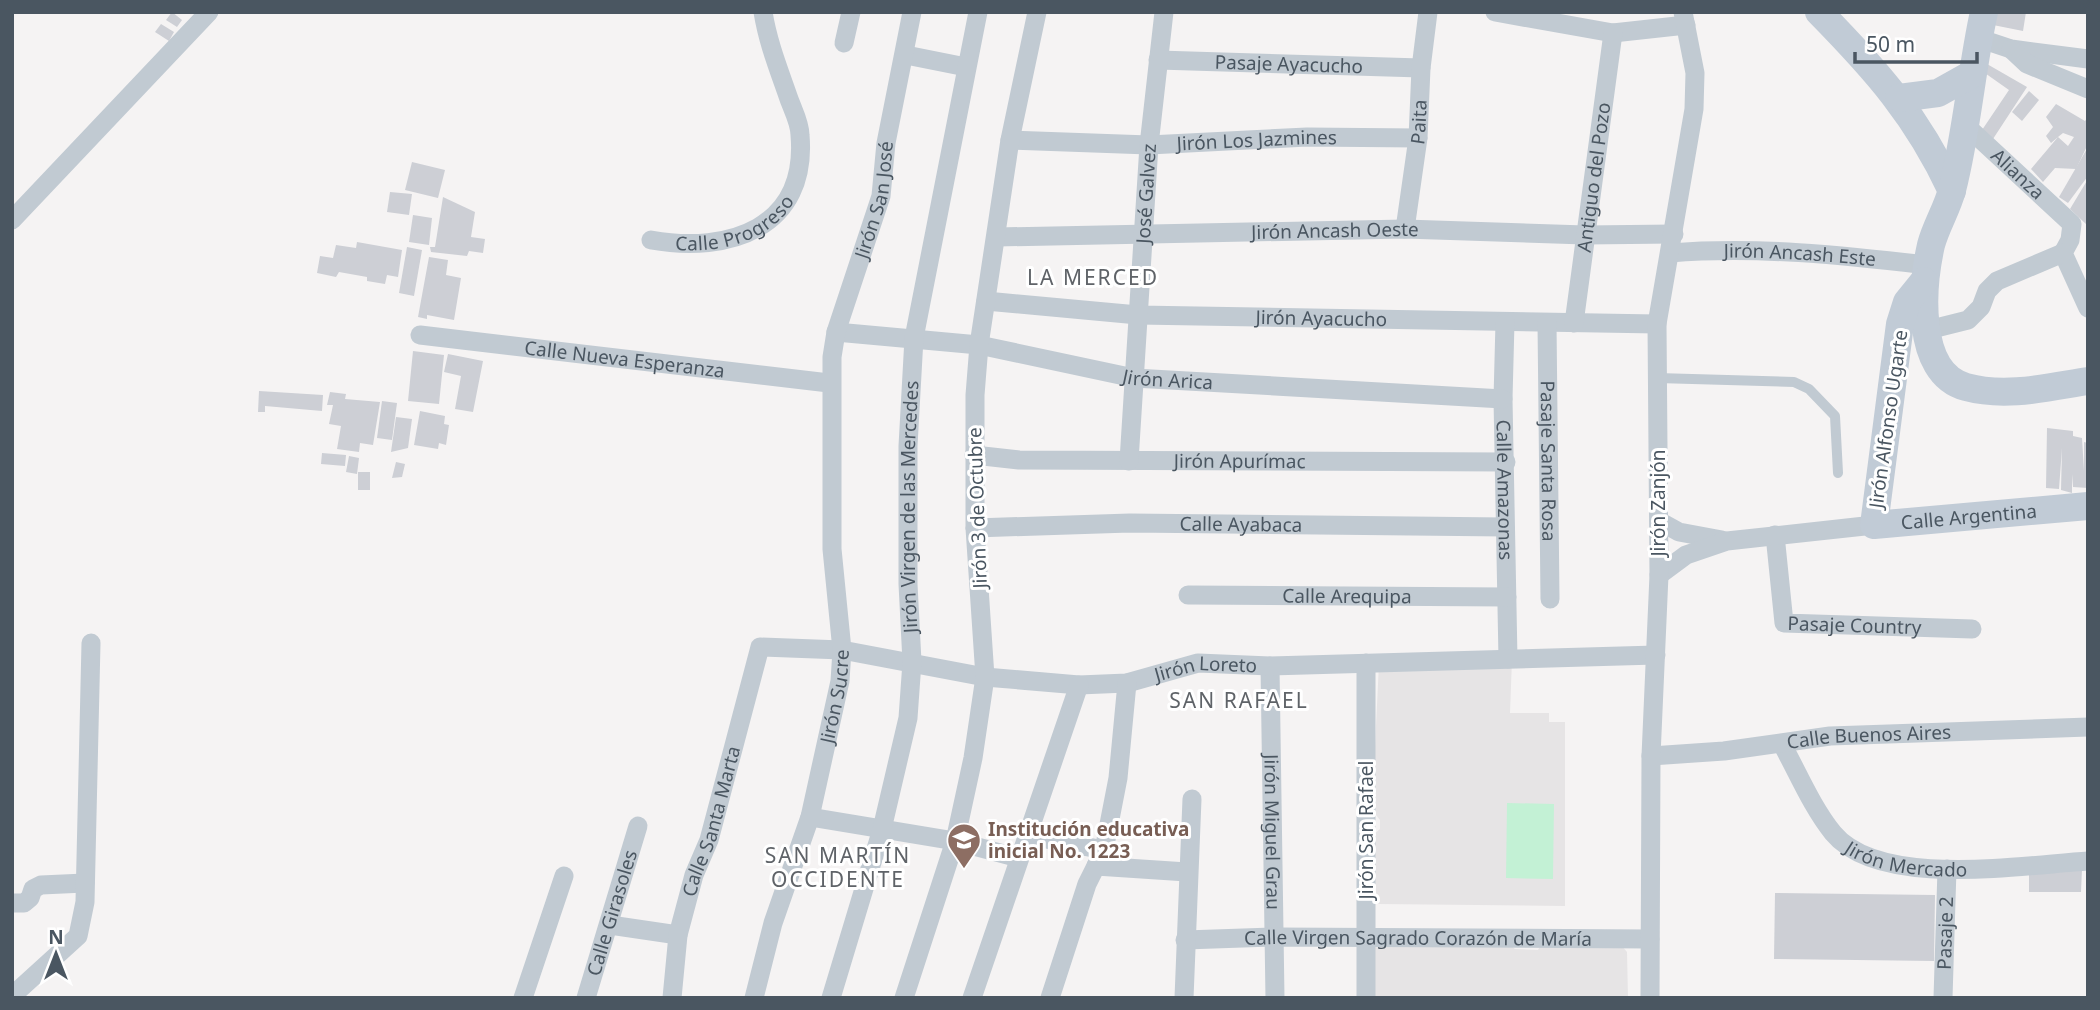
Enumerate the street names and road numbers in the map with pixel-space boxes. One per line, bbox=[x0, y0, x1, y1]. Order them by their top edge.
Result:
street label: Pasaje Ayacucho bbox=[1214, 49, 1363, 79]
street label: Paita bbox=[1404, 99, 1433, 146]
street label: Antiguo del Pozo bbox=[1571, 101, 1617, 254]
street label: Jirón Los Jazmines bbox=[1174, 124, 1337, 157]
street label: Jirón San José bbox=[848, 140, 899, 264]
street label: José Galvez bbox=[1130, 143, 1162, 246]
street label: Alianza bbox=[1986, 143, 2050, 205]
street label: Calle Progreso bbox=[675, 190, 800, 257]
street label: Jirón Ancash Oeste bbox=[1249, 216, 1419, 245]
street label: Jirón Ancash Este bbox=[1722, 238, 1877, 272]
street label: Jirón Ayacucho bbox=[1253, 304, 1387, 332]
street label: Jirón Alfonso Ugarte bbox=[1862, 328, 1913, 512]
street label: Calle Nueva Esperanza bbox=[523, 334, 726, 384]
street label: Jirón Arica bbox=[1118, 363, 1214, 395]
street label: Jirón Virgen de las Mercedes bbox=[895, 380, 925, 636]
street label: Pasaje Santa Rosa bbox=[1535, 380, 1562, 542]
street label: Calle Amazonas bbox=[1490, 419, 1519, 561]
street label: Jirón 3 de Octubre bbox=[961, 427, 993, 591]
street label: Jirón Apurímac bbox=[1172, 448, 1306, 474]
street label: Jirón Zanjón bbox=[1645, 449, 1671, 559]
street label: Calle Argentina bbox=[1900, 498, 2038, 536]
street label: Calle Ayabaca bbox=[1179, 511, 1302, 538]
street label: Calle Arequipa bbox=[1282, 583, 1412, 609]
street label: Pasaje Country bbox=[1787, 610, 1922, 640]
street label: Jirón Sucre bbox=[813, 649, 855, 748]
street label: Jirón Loreto bbox=[1150, 650, 1258, 688]
street label: Calle Buenos Aires bbox=[1785, 719, 1951, 755]
street label: Calle Santa Marta bbox=[676, 743, 746, 899]
street label: Jirón Miguel Grau bbox=[1258, 752, 1287, 910]
street label: Jirón San Rafael bbox=[1353, 761, 1379, 901]
street label: Jirón Mercado bbox=[1838, 834, 1967, 883]
street label: Calle Girasoles bbox=[580, 847, 643, 979]
street label: Pasaje 2 bbox=[1931, 896, 1959, 970]
street label: Calle Virgen Sagrado Corazón de María bbox=[1244, 924, 1592, 952]

